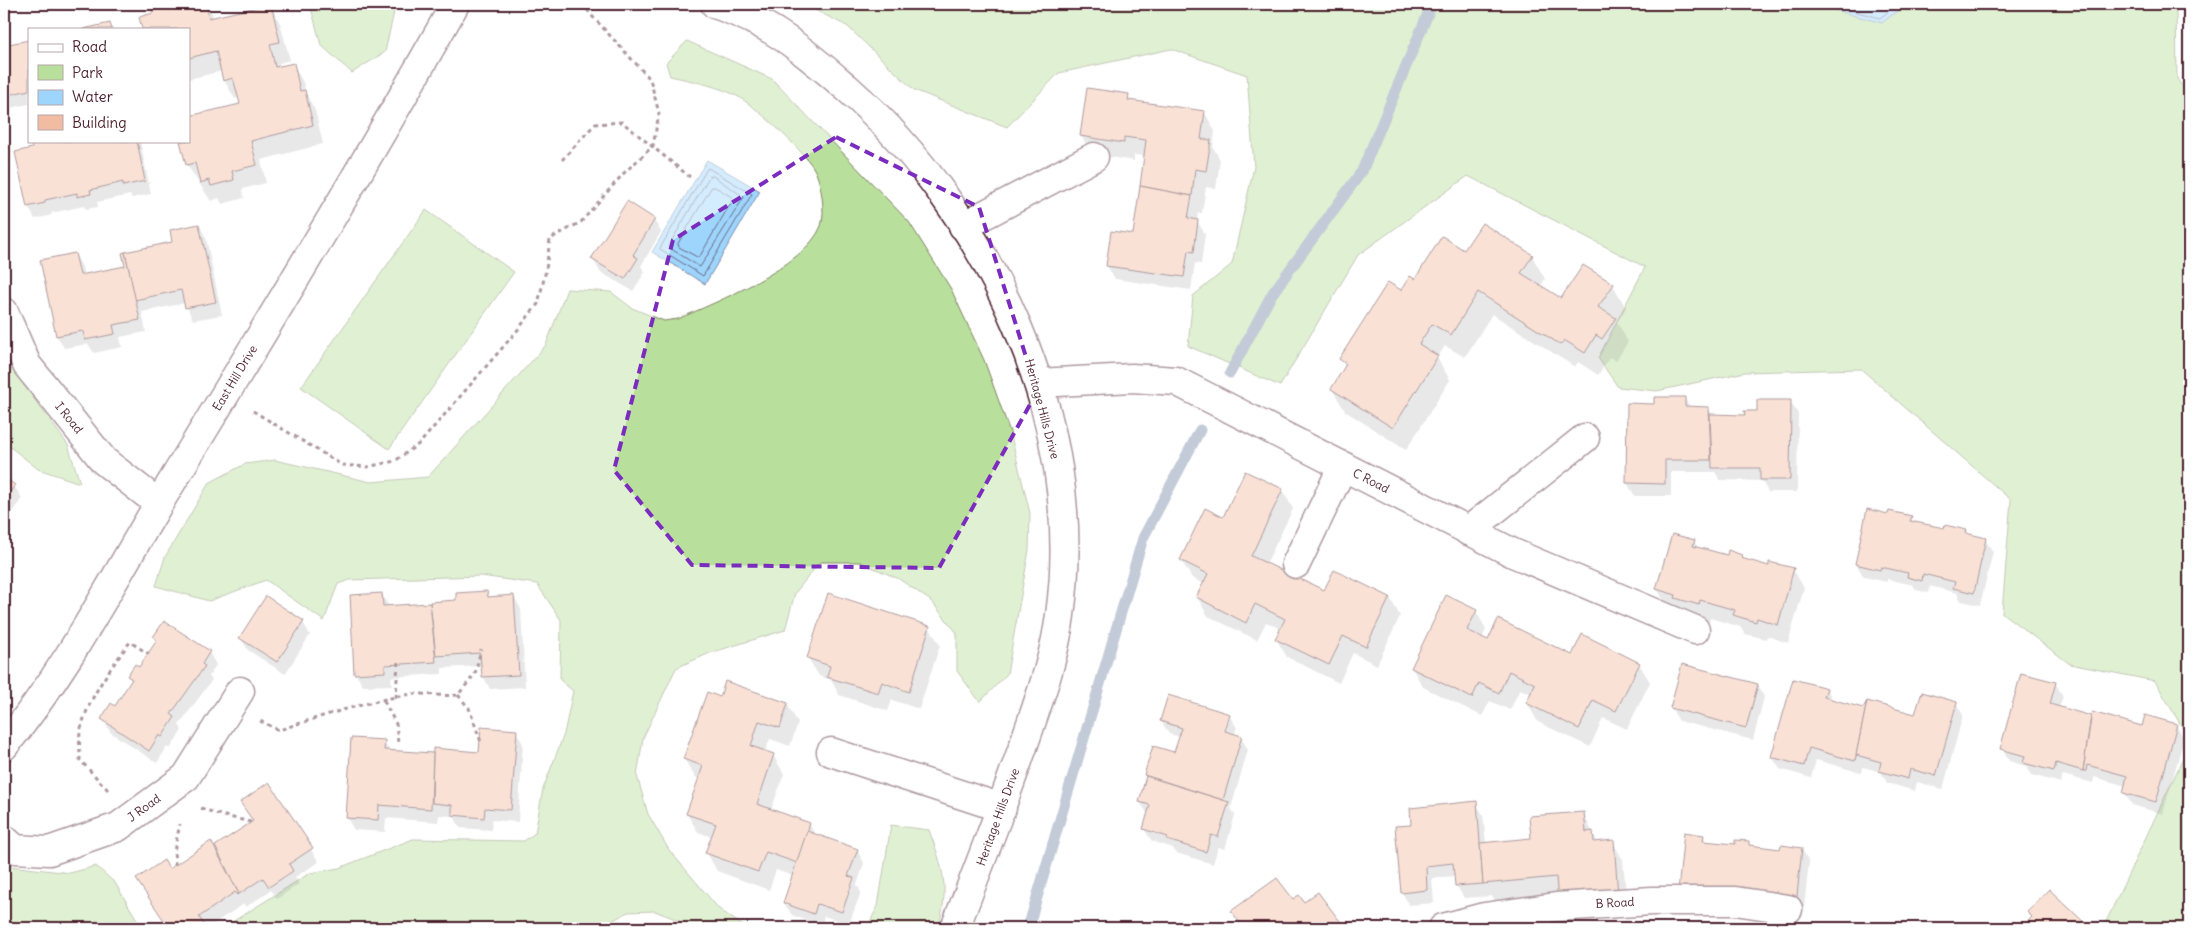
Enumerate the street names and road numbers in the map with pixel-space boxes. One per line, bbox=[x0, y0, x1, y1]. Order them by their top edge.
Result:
street label: East Hill Drive bbox=[209, 342, 260, 413]
street label: Heritage Hills Drive bbox=[1022, 357, 1063, 460]
street label: I Road bbox=[52, 399, 87, 436]
street label: C Road bbox=[1350, 465, 1392, 496]
street label: Heritage Hills Drive bbox=[973, 766, 1022, 868]
street label: J Road bbox=[124, 791, 163, 825]
street label: B Road bbox=[1595, 894, 1635, 911]

